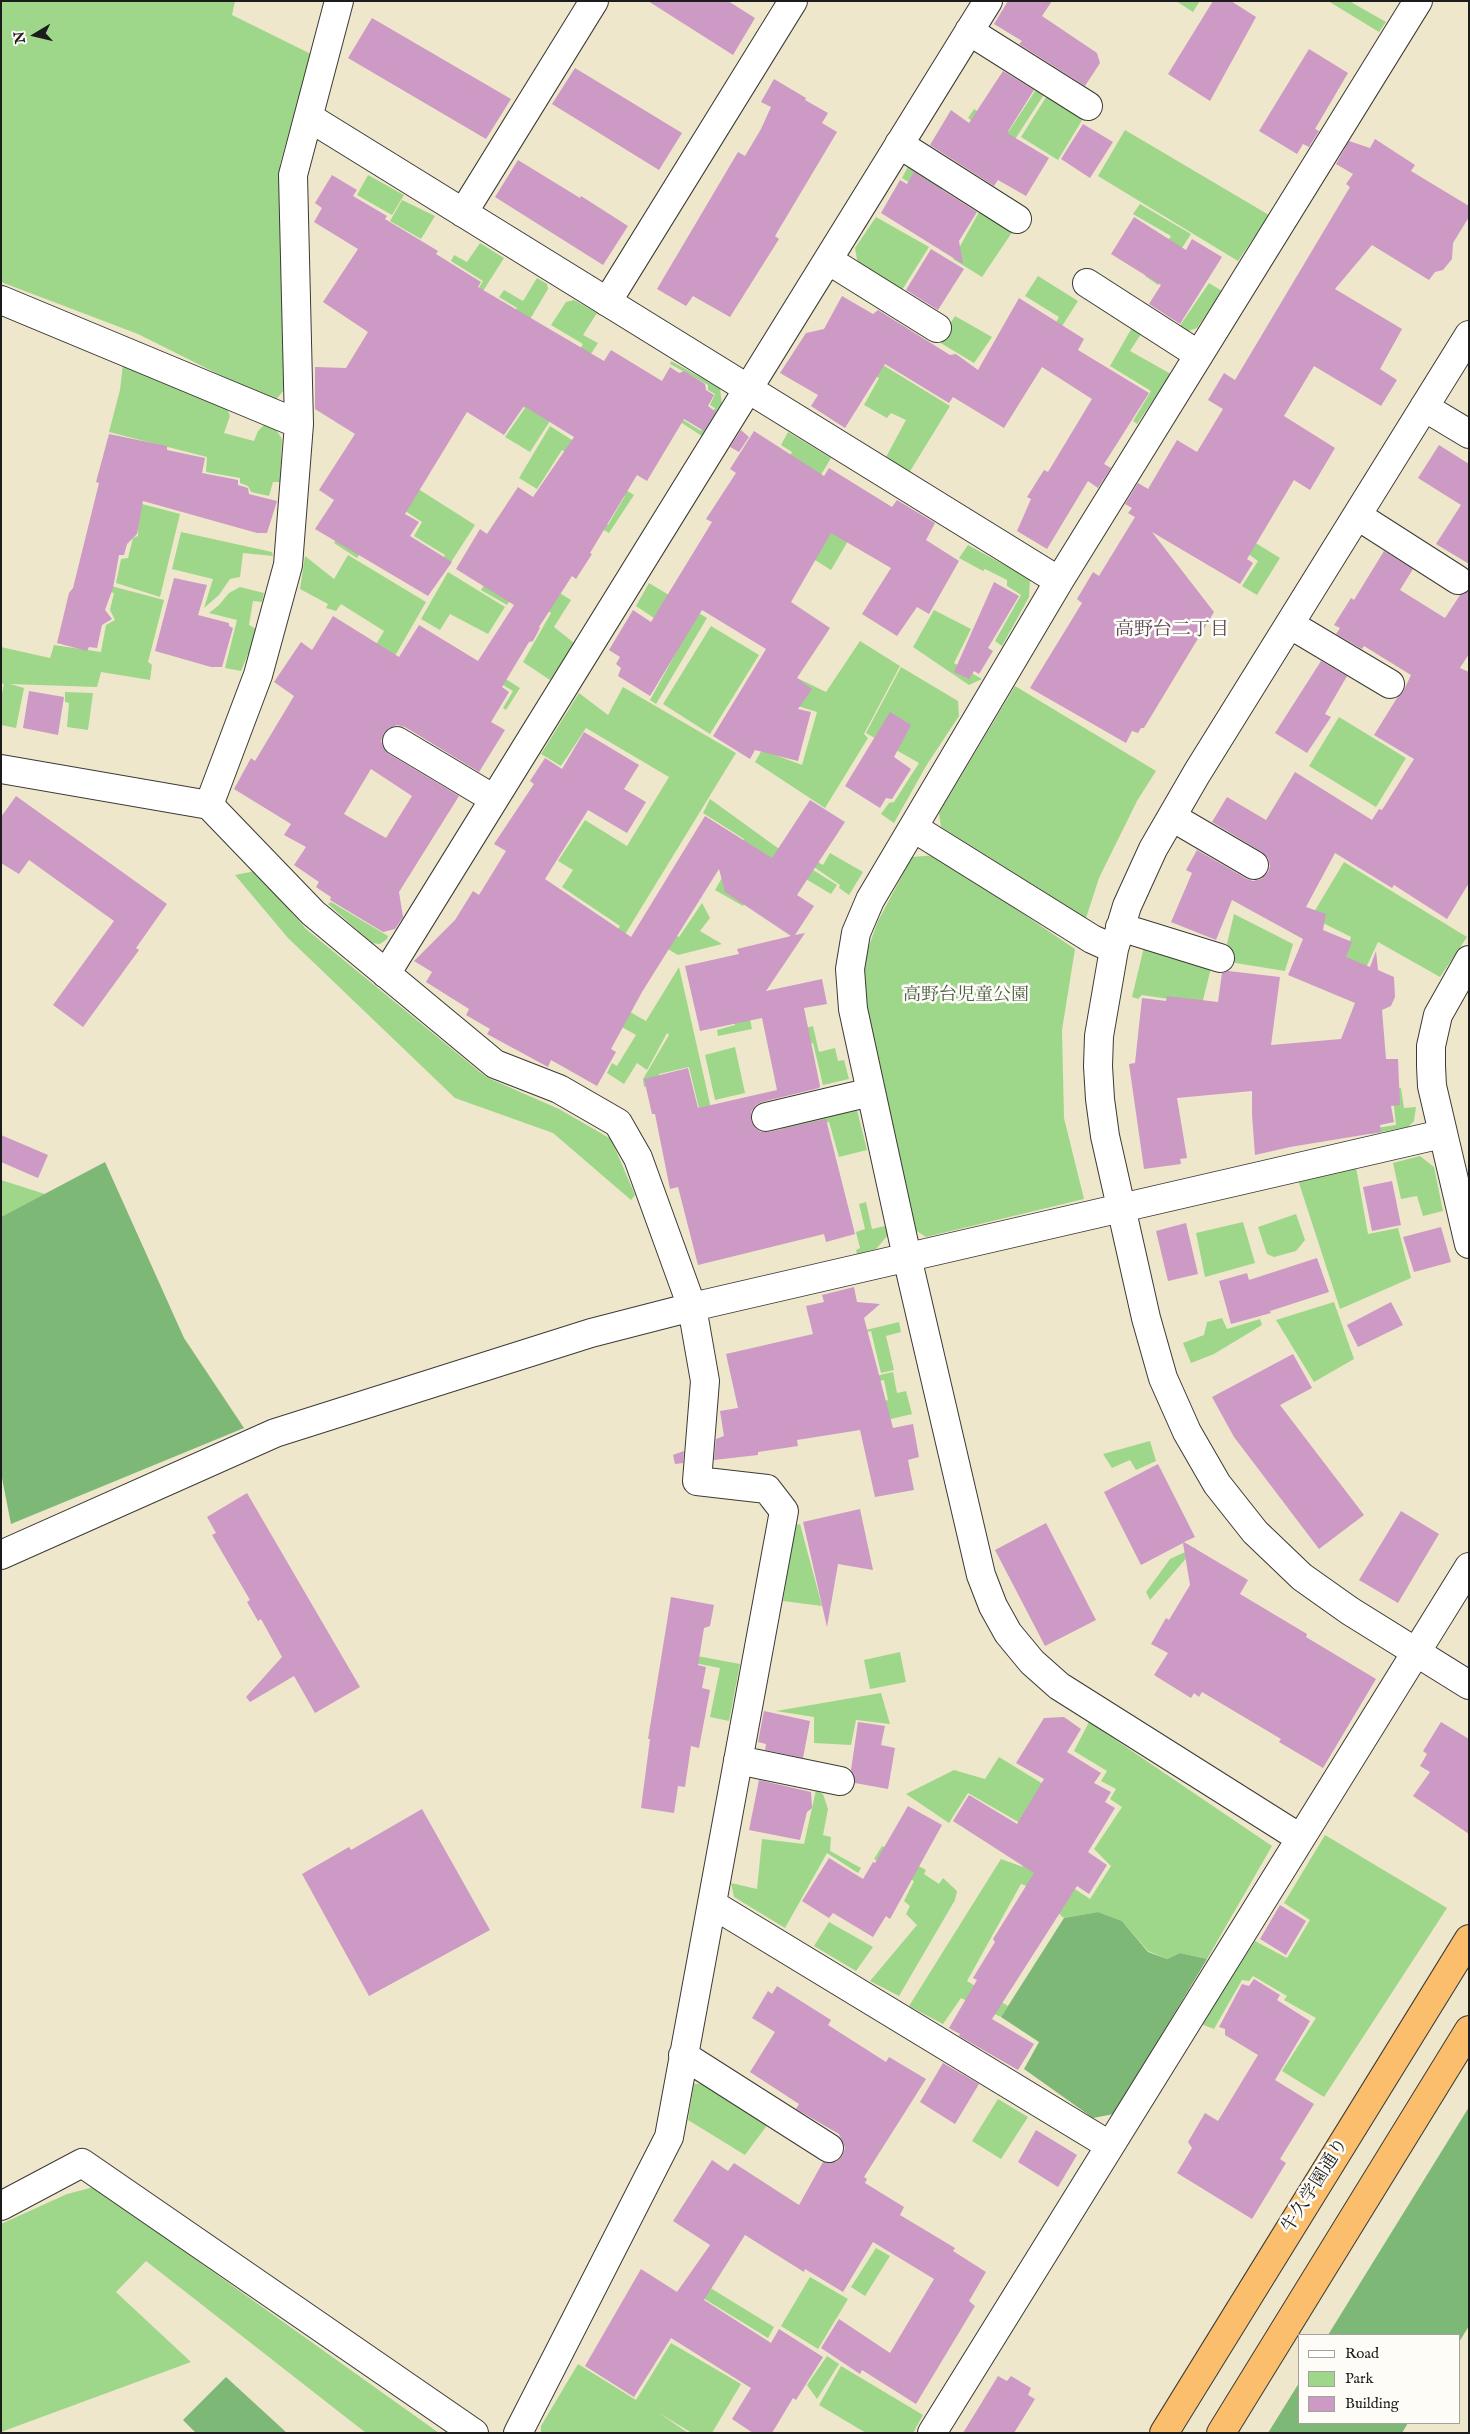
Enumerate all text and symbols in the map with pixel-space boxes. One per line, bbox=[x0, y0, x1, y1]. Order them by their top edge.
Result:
north arrow bbox=[10, 10, 60, 60]
text: N bbox=[10, 30, 30, 45]
district label: 高野台二丁目 bbox=[1115, 620, 1229, 642]
park label: 高野台児童公園 bbox=[903, 985, 1029, 1007]
street label: 牛久学園通り bbox=[1278, 2134, 1354, 2238]
legend bbox=[1298, 2334, 1460, 2424]
text: Road bbox=[1345, 2344, 1379, 2363]
text: Park bbox=[1345, 2369, 1374, 2388]
text: Building bbox=[1345, 2394, 1399, 2413]

